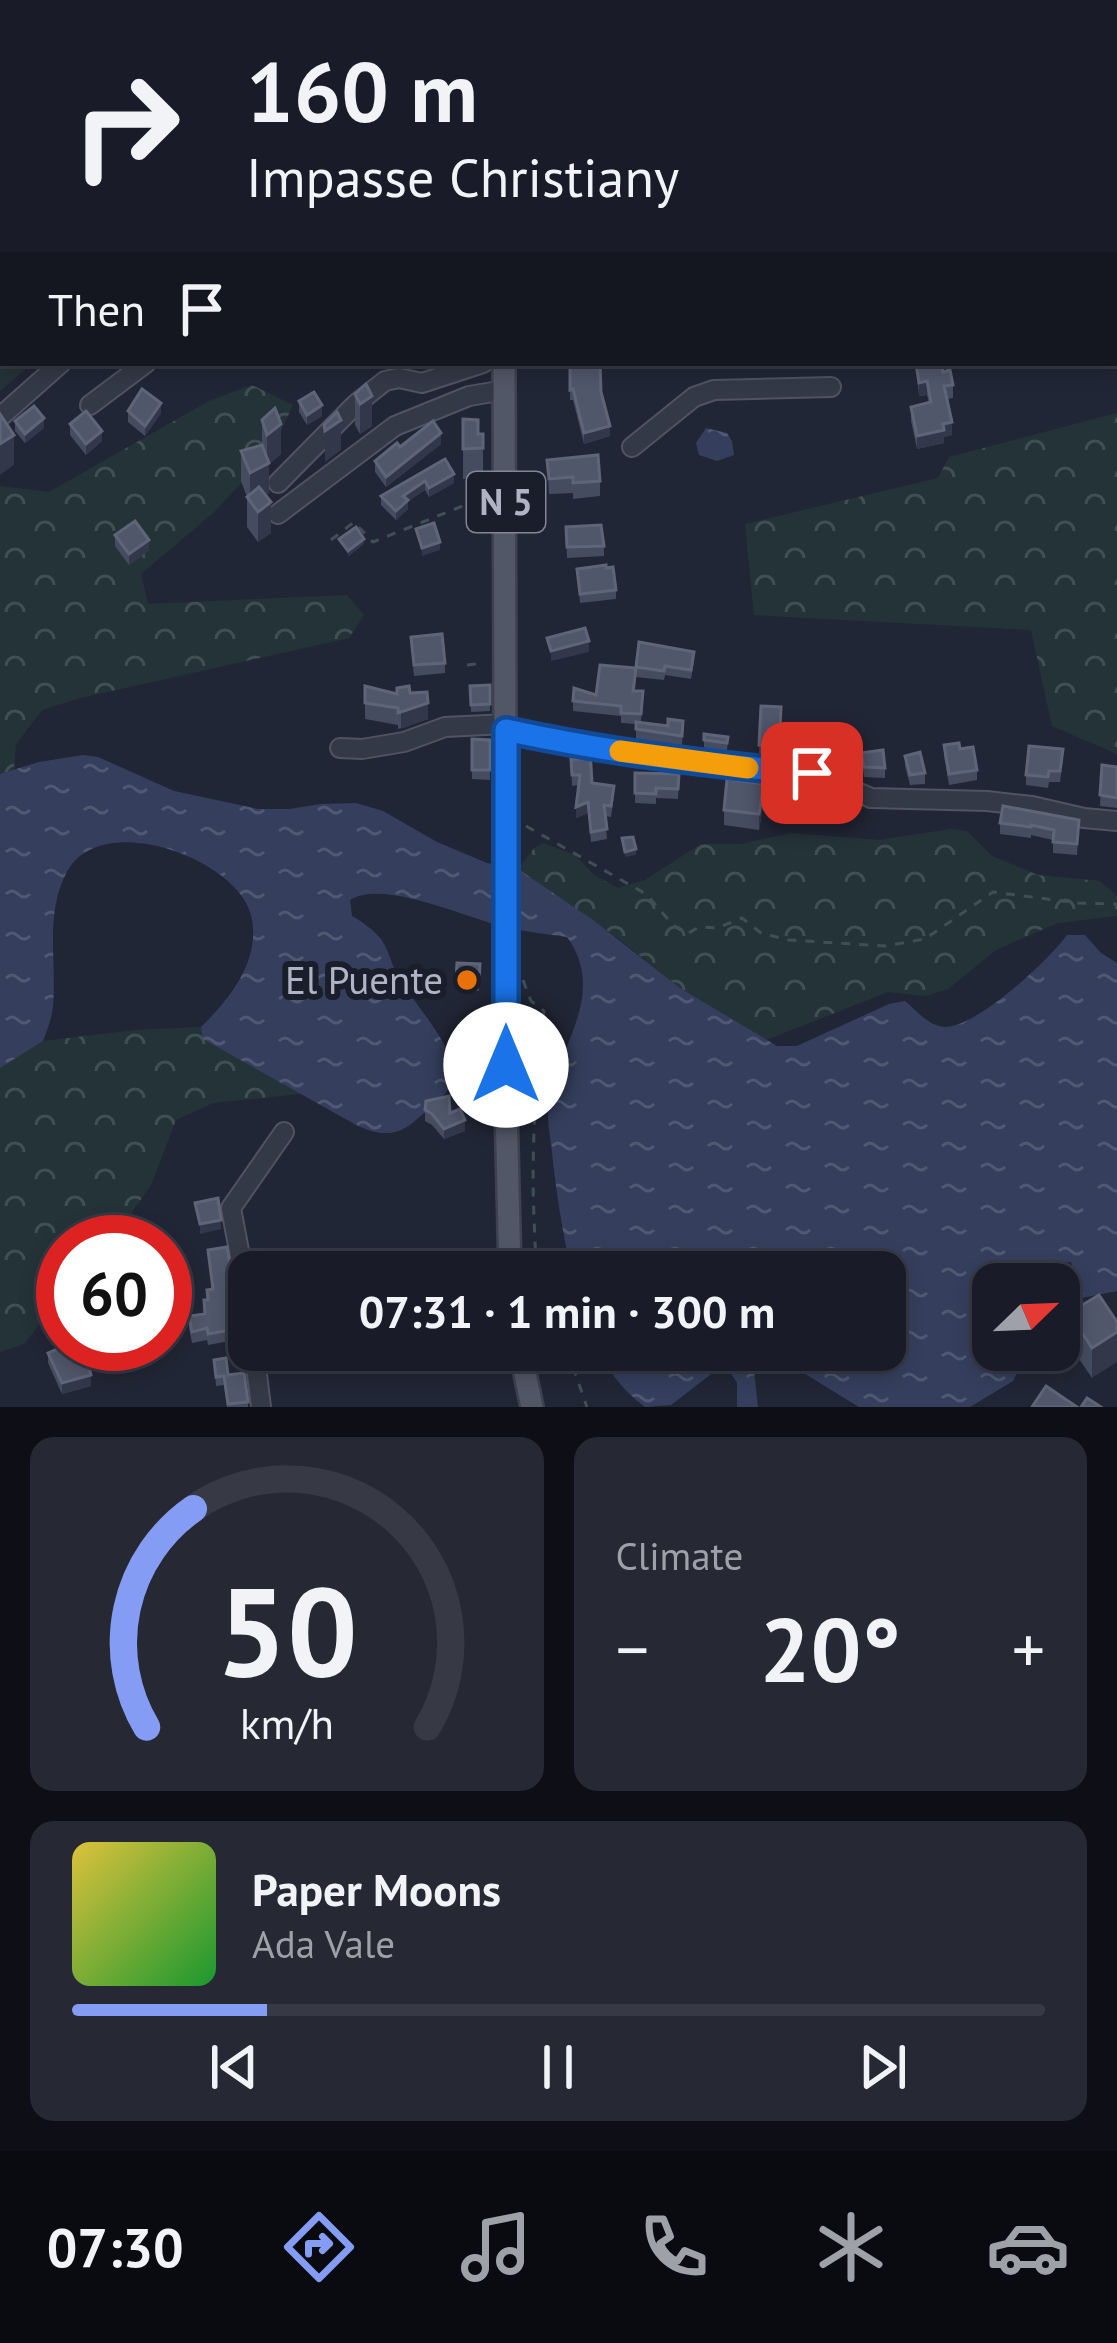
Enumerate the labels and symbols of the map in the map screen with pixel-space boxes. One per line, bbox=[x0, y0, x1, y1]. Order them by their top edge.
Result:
road number: N 5 bbox=[467, 472, 545, 532]
pin bbox=[761, 722, 863, 824]
place label: El Puente bbox=[285, 954, 443, 1005]
marker: El Puente bbox=[454, 967, 480, 993]
position arrow bbox=[443, 1002, 569, 1128]
speed limit sign: 60 bbox=[36, 1215, 192, 1371]
north arrow bbox=[972, 1263, 1080, 1371]

